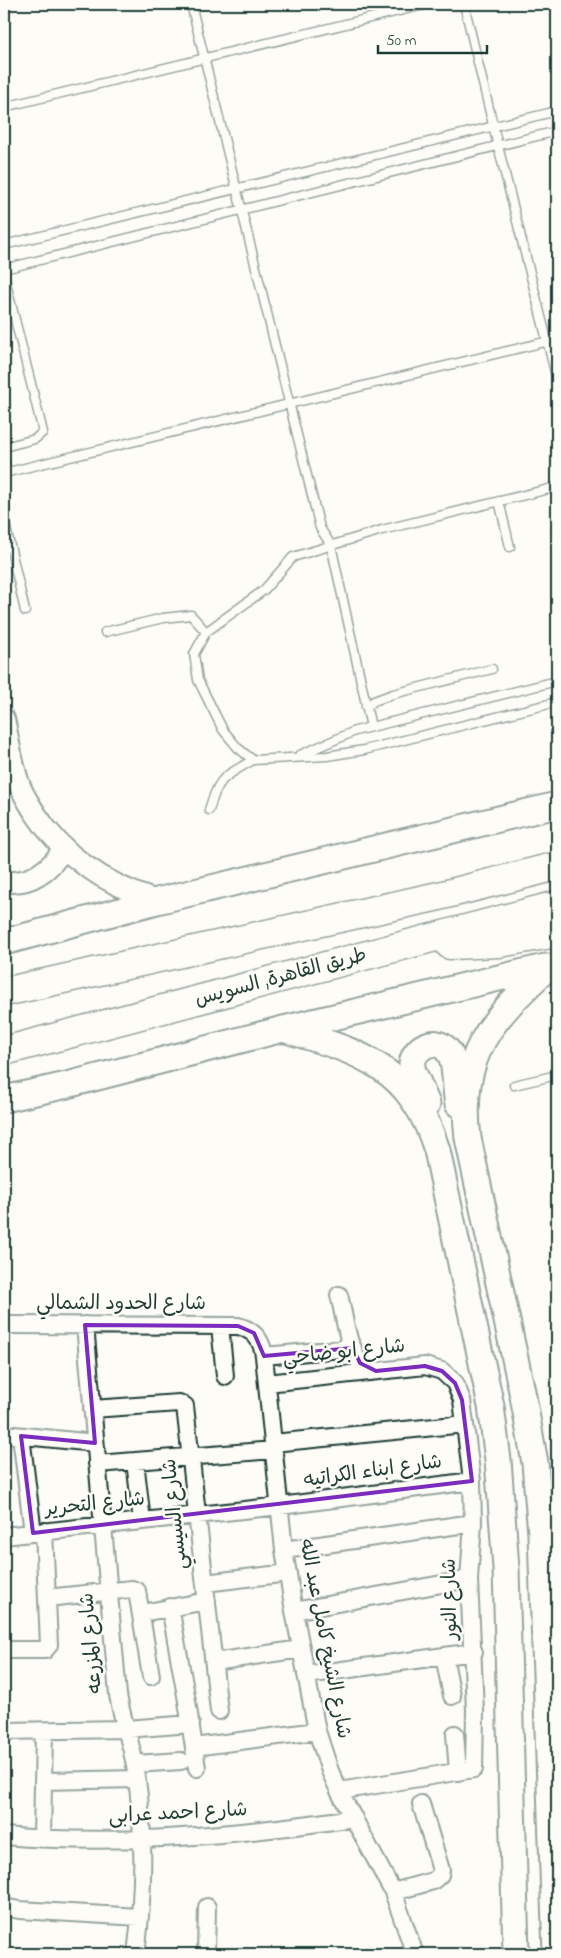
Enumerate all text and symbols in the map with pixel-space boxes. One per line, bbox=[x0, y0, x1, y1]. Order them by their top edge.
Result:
scale bar bbox=[378, 22, 487, 54]
text: 50 m bbox=[386, 30, 417, 52]
street label: طريق القاهرة, السويس bbox=[192, 941, 370, 1015]
street label: شارع الحدود الشمالي bbox=[36, 1290, 206, 1320]
street label: شارع ابو ضاحي bbox=[281, 1332, 407, 1375]
street label: شارع ابناء الكراتيه bbox=[302, 1448, 444, 1496]
street label: شارع السيسي bbox=[156, 1457, 197, 1571]
street label: شارع التحرير bbox=[42, 1485, 146, 1525]
street label: شارع الشيخ كامل عبد الله bbox=[290, 1537, 358, 1741]
street label: شارع النور bbox=[436, 1558, 466, 1642]
street label: شارع المزرعه bbox=[73, 1591, 111, 1695]
street label: شارع احمد عرابى bbox=[108, 1796, 248, 1832]

